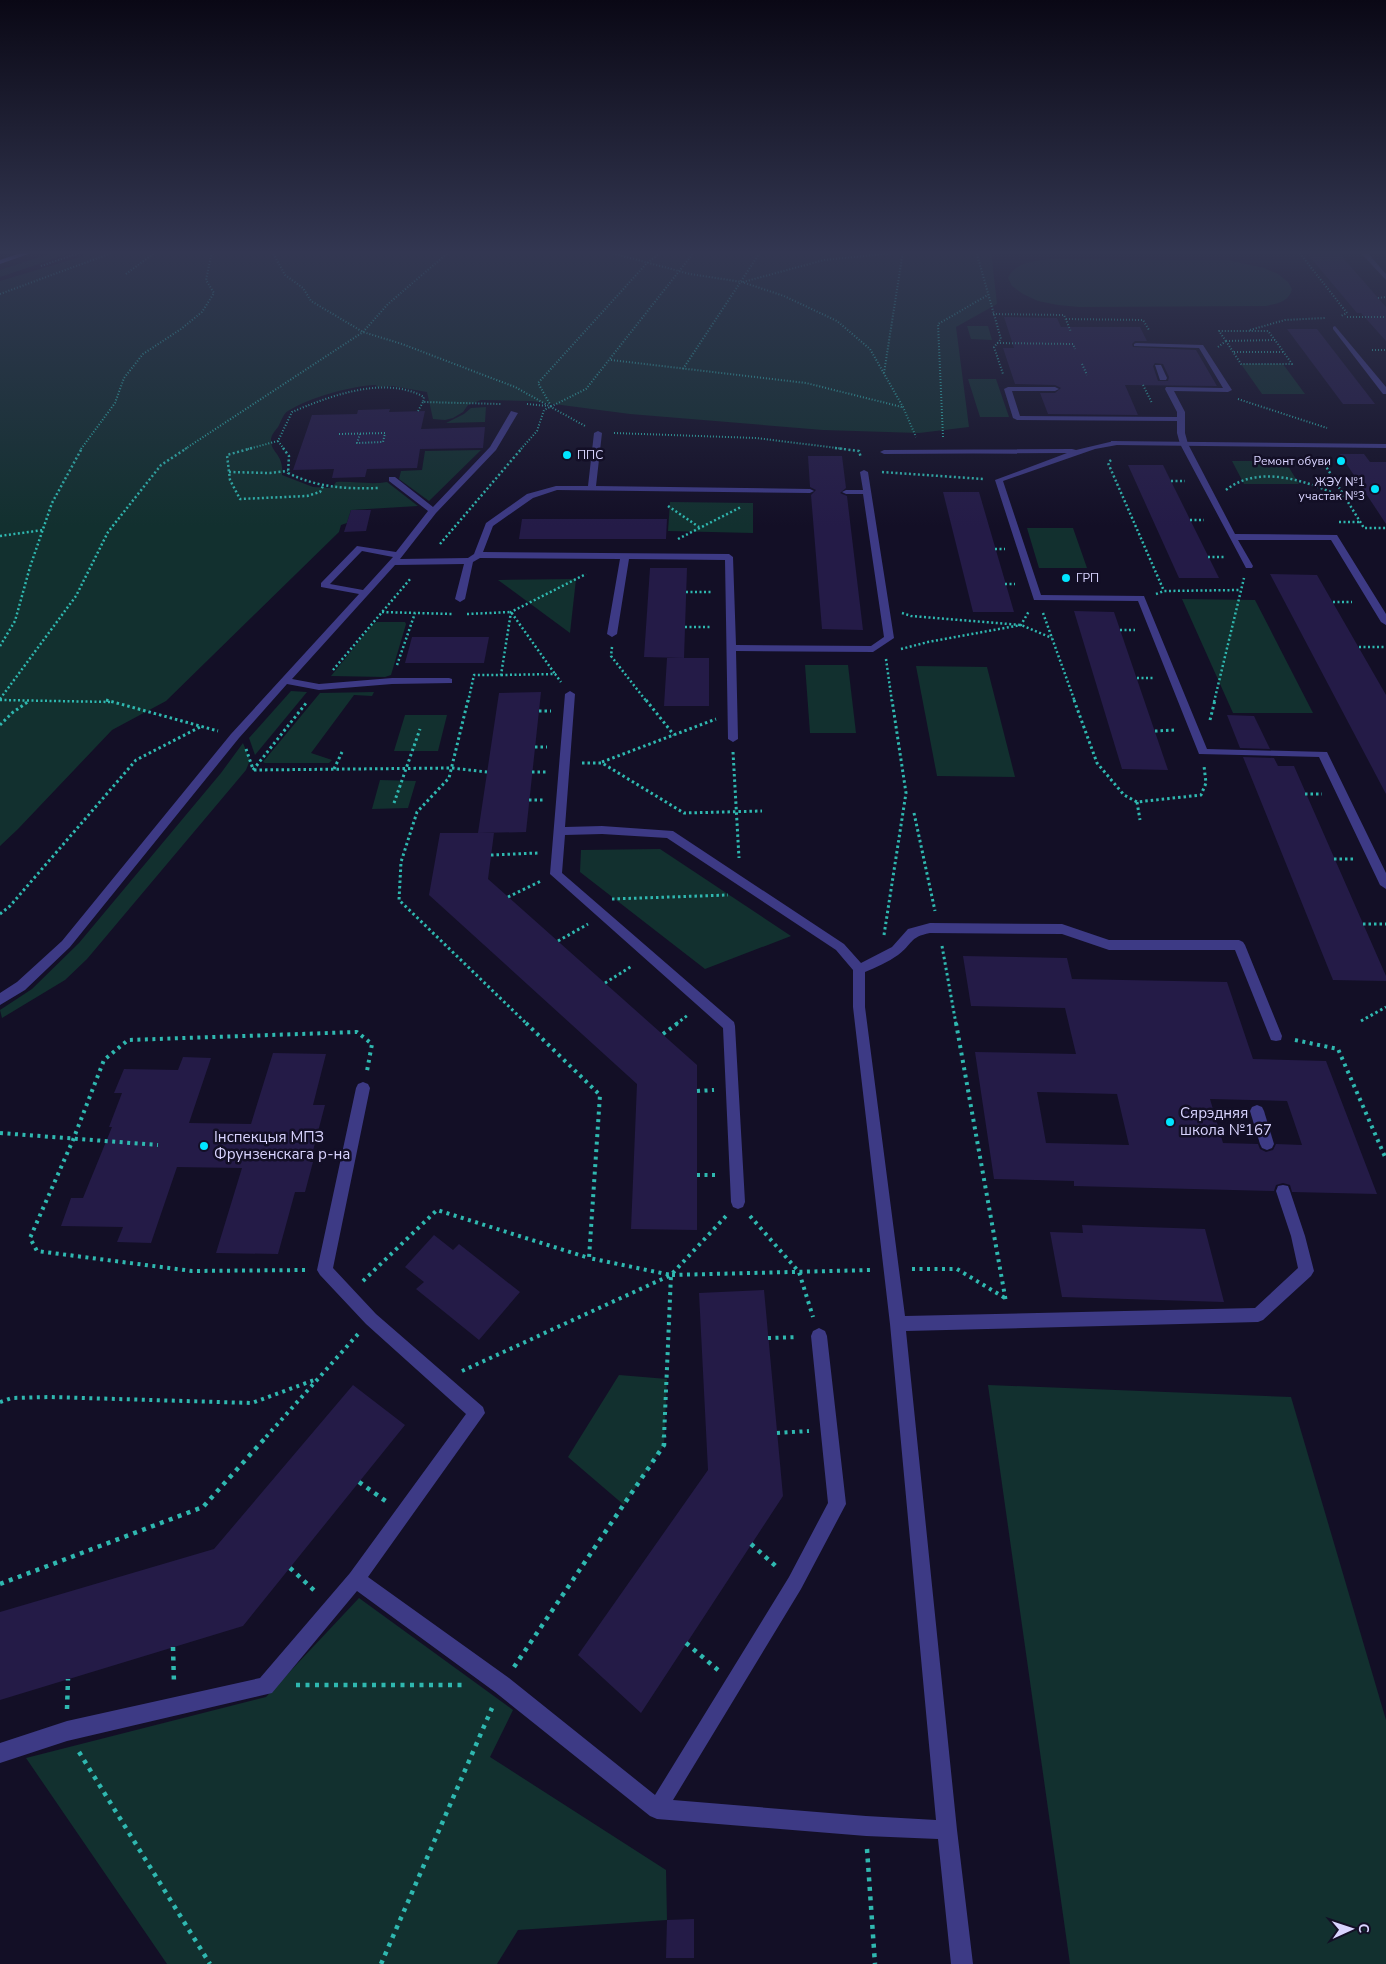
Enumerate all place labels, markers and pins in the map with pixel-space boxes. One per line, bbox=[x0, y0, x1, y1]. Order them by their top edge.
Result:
place label: ППС bbox=[577, 447, 603, 463]
marker: ППС bbox=[561, 449, 573, 461]
place label: Ремонт обуви bbox=[1254, 453, 1331, 469]
marker: Ремонт обуви bbox=[1335, 455, 1347, 467]
place label: ЖЭУ №1 участак №3 bbox=[1299, 474, 1365, 504]
marker: ЖЭУ №1 участак №3 bbox=[1369, 483, 1381, 495]
place label: ГРП bbox=[1076, 570, 1099, 586]
marker: ГРП bbox=[1060, 572, 1072, 584]
place label: Сярэдняя школа №167 bbox=[1180, 1103, 1272, 1140]
marker: Сярэдняя школа №167 bbox=[1164, 1116, 1176, 1128]
place label: Інспекцыя МПЗ Фрунзенскага р-на bbox=[214, 1127, 350, 1164]
marker: Інспекцыя МПЗ Фрунзенскага р-на bbox=[198, 1140, 210, 1152]

